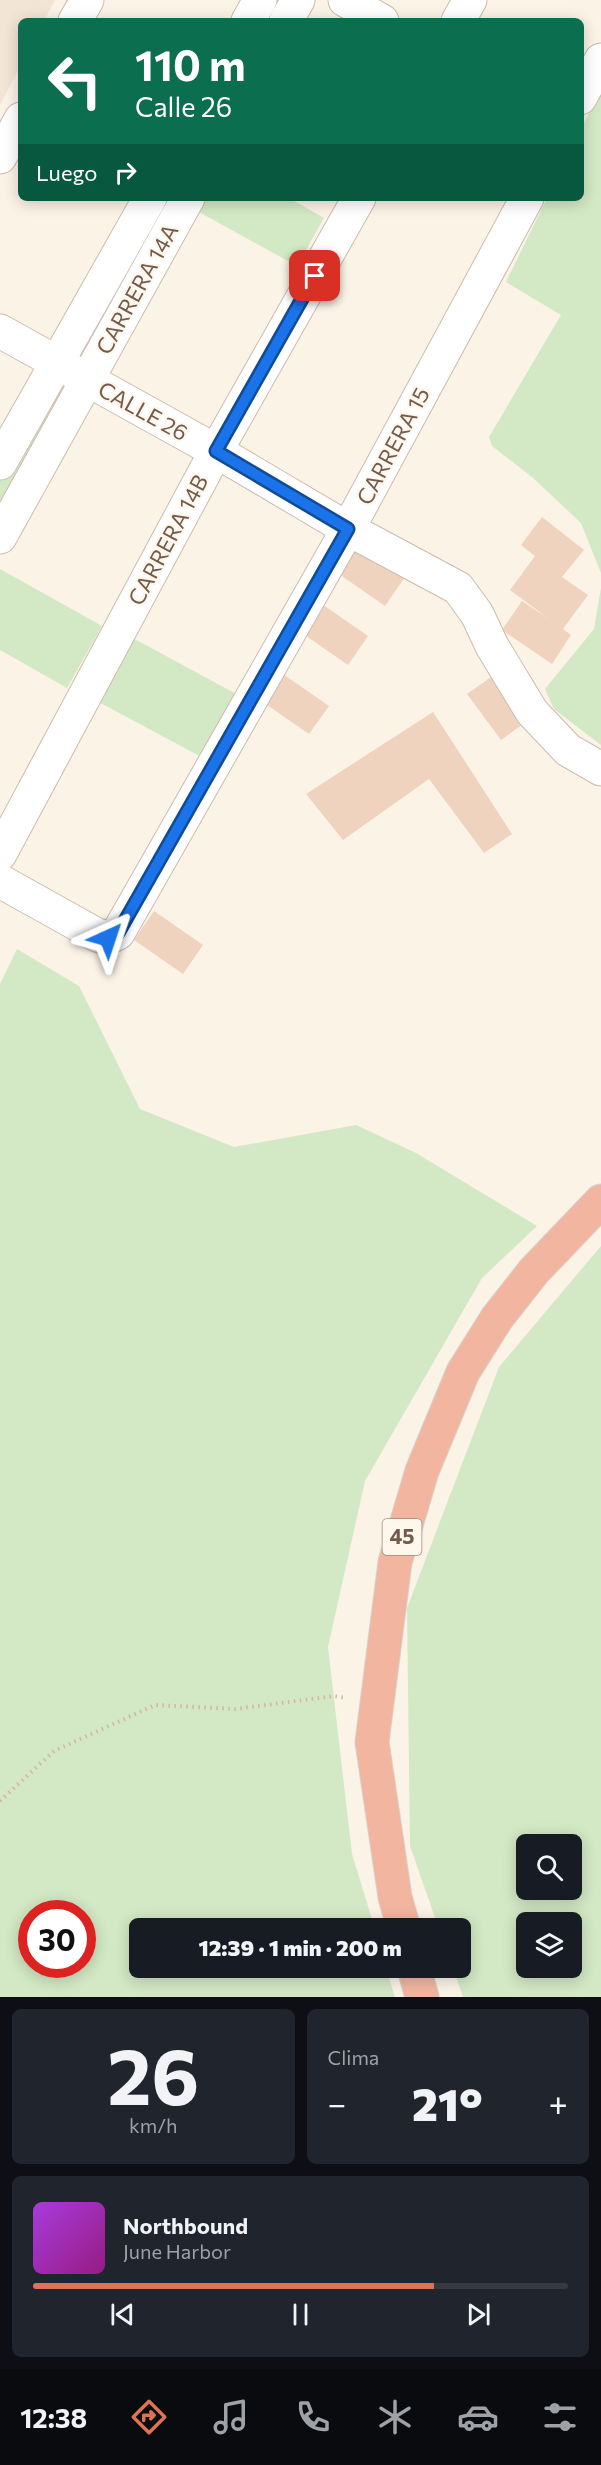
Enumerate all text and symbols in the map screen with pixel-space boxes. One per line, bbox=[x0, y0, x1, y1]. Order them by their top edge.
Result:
text: 110 m bbox=[135, 38, 246, 90]
icon: left bbox=[36, 42, 114, 120]
text: Calle 26 bbox=[135, 90, 232, 123]
icon: right bbox=[109, 156, 142, 189]
text: Luego bbox=[36, 159, 97, 186]
street label: CARRERA 14A bbox=[90, 219, 183, 359]
pin bbox=[289, 250, 340, 301]
icon: arrive bbox=[298, 259, 331, 292]
street label: CALLE 26 bbox=[94, 375, 193, 446]
street label: CARRERA 15 bbox=[350, 382, 435, 509]
street label: CARRERA 14B bbox=[122, 470, 213, 610]
position arrow bbox=[76, 906, 140, 970]
road number: 45 bbox=[382, 1519, 422, 1555]
map controls bbox=[516, 1834, 582, 1978]
button: search bbox=[516, 1834, 582, 1900]
speed limit sign: 30 bbox=[18, 1900, 96, 1978]
button: layers bbox=[516, 1912, 582, 1978]
text: 12:39 · 1 min · 200 m bbox=[198, 1934, 402, 1961]
text: 26 bbox=[107, 2026, 199, 2121]
text: Clima bbox=[328, 2045, 379, 2069]
text: 21° bbox=[412, 2075, 483, 2130]
text: − bbox=[328, 2082, 346, 2123]
text: + bbox=[549, 2082, 568, 2123]
text: km/h bbox=[129, 2113, 178, 2137]
text: Northbound bbox=[123, 2212, 248, 2239]
text: June Harbor bbox=[123, 2239, 231, 2263]
icon: previous bbox=[106, 2298, 139, 2331]
icon: pause bbox=[284, 2298, 317, 2331]
icon: next bbox=[462, 2298, 495, 2331]
icon: directions bbox=[128, 2396, 170, 2438]
icon: music bbox=[210, 2396, 252, 2438]
icon: phone bbox=[292, 2396, 334, 2438]
icon: climate bbox=[374, 2396, 416, 2438]
icon: car bbox=[457, 2396, 499, 2438]
icon: filters bbox=[539, 2396, 581, 2438]
text: 12:38 bbox=[20, 2401, 87, 2434]

